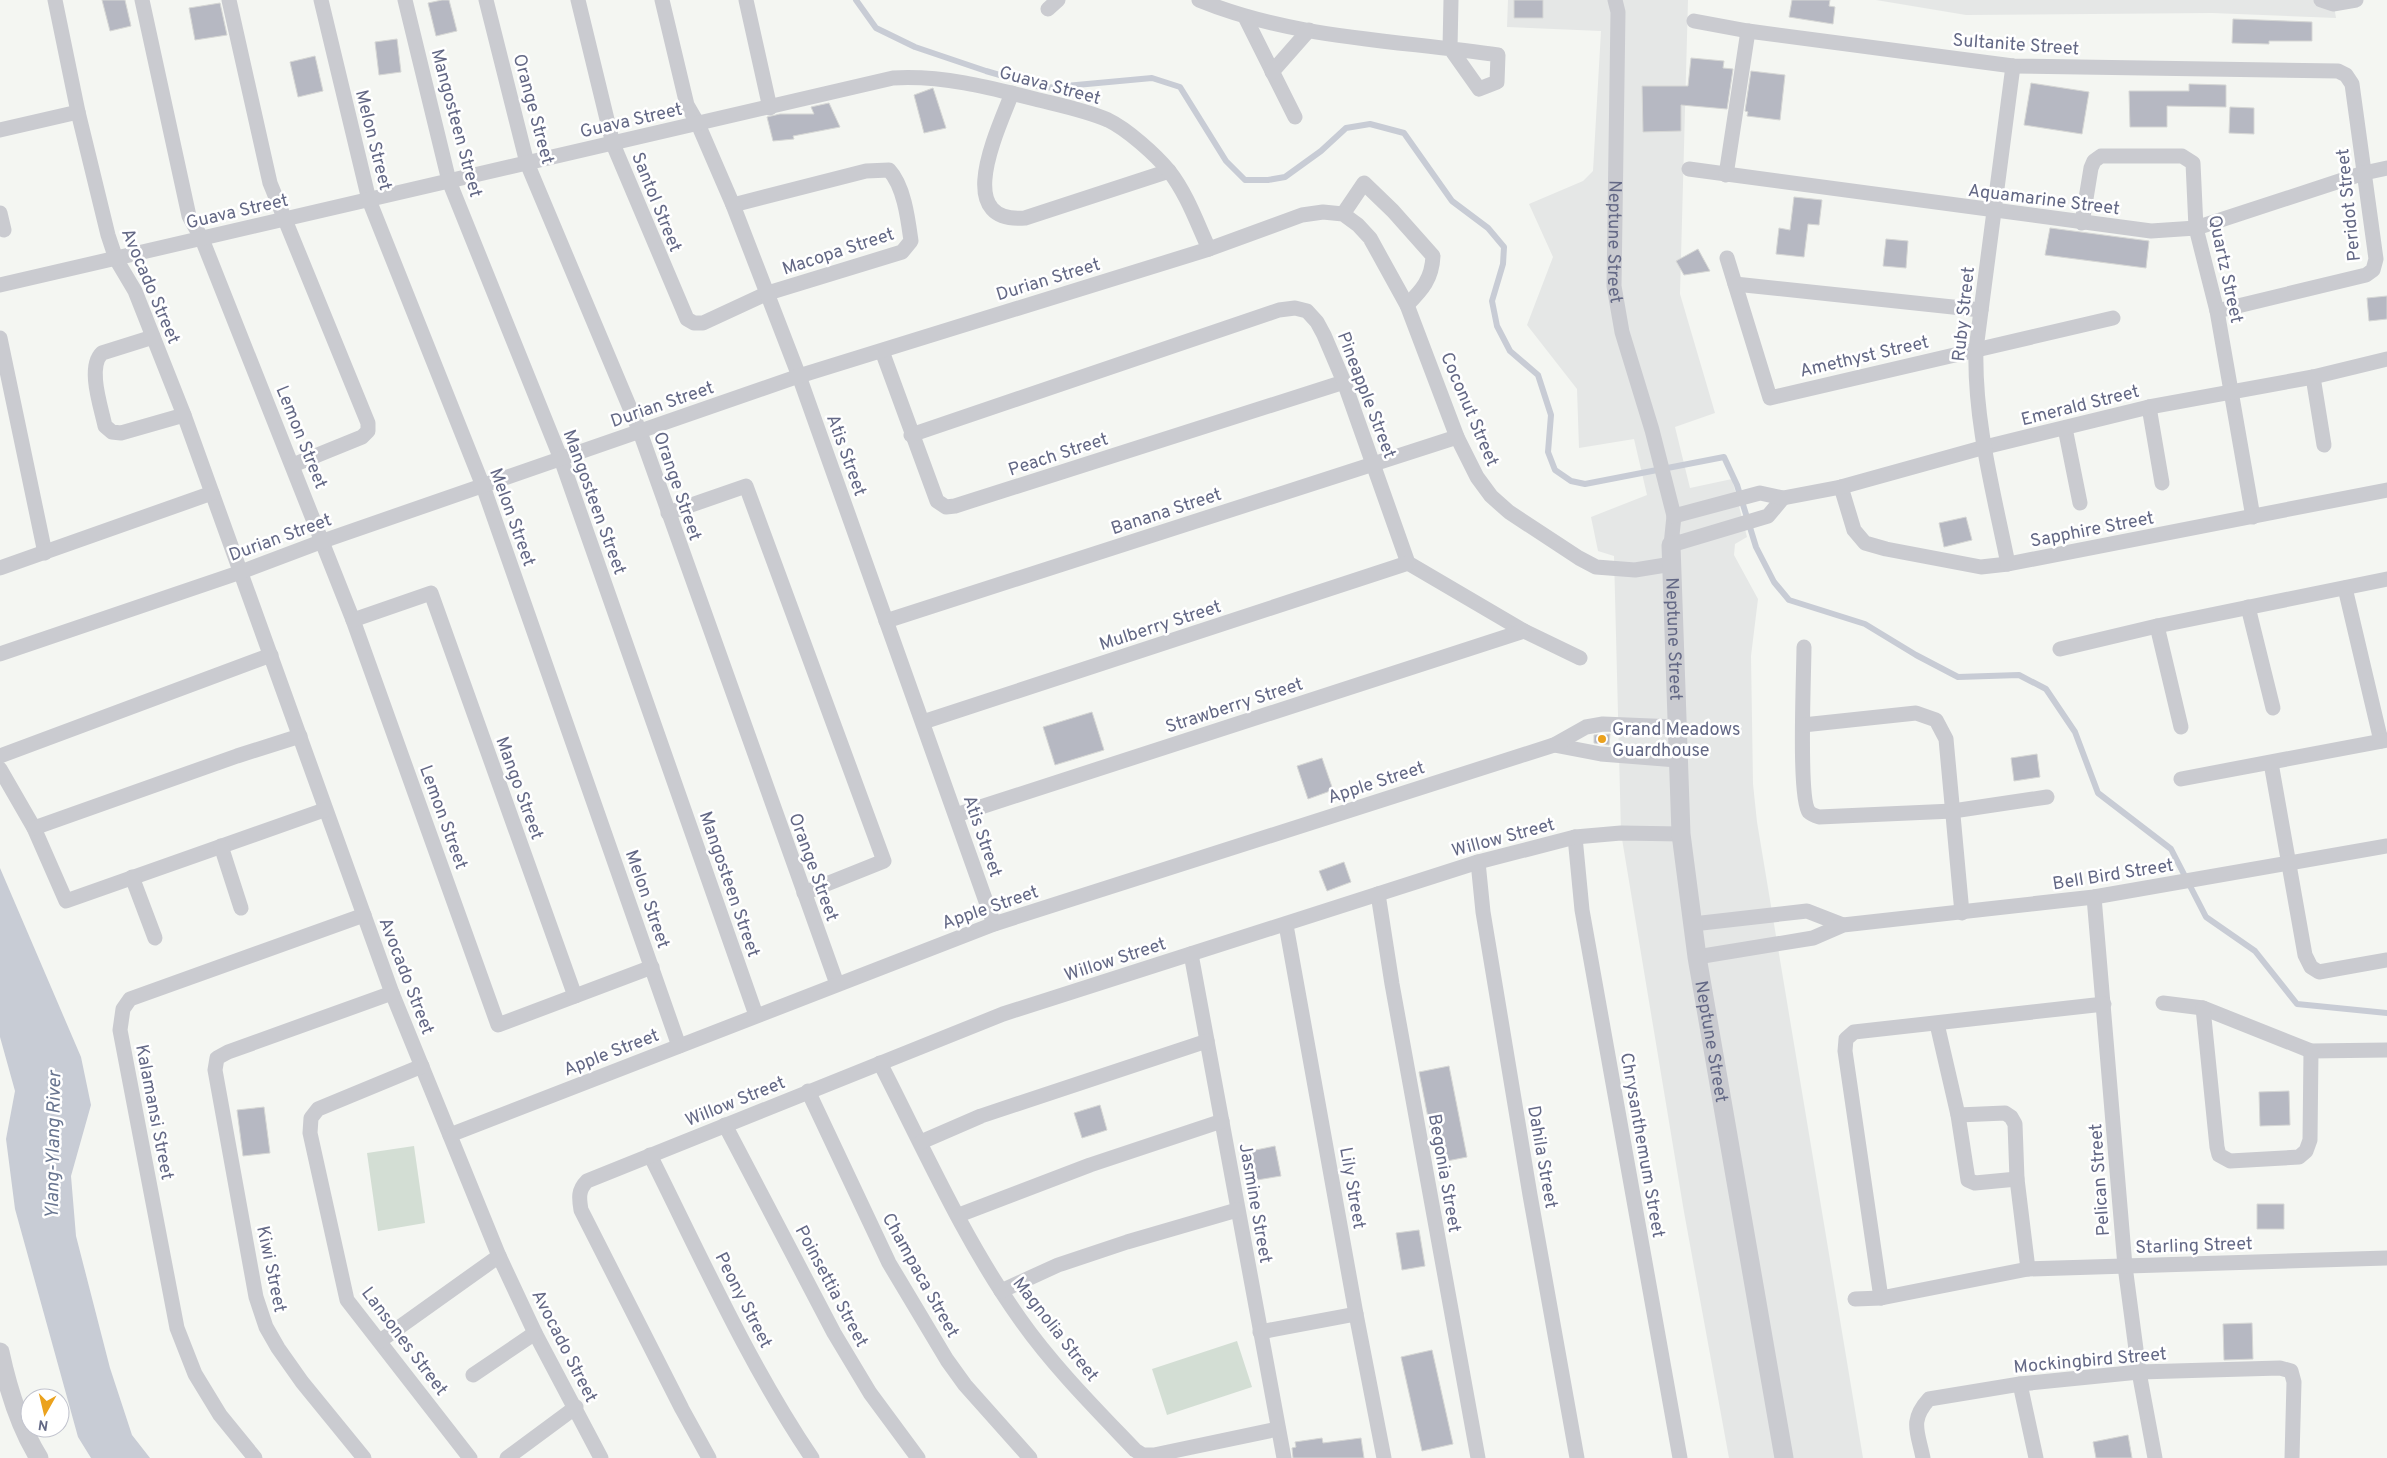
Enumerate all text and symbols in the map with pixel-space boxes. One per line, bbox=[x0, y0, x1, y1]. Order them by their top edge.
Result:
street label: Sultanite Street bbox=[1952, 30, 2080, 61]
street label: Mangosteen Street bbox=[425, 47, 486, 200]
street label: Orange Street bbox=[507, 52, 558, 167]
street label: Guava Street bbox=[996, 62, 1103, 111]
street label: Melon Street bbox=[349, 88, 396, 193]
street label: Guava Street bbox=[578, 99, 685, 144]
street label: Peridot Street bbox=[2332, 147, 2367, 262]
street label: Santol Street bbox=[625, 149, 686, 256]
street label: Neptune Street bbox=[1601, 180, 1627, 305]
street label: Aquamarine Street bbox=[1967, 180, 2121, 221]
street label: Guava Street bbox=[184, 190, 291, 235]
street label: Quartz Street bbox=[2202, 213, 2247, 325]
street label: Macopa Street bbox=[780, 223, 897, 281]
street label: Avocado Street bbox=[115, 225, 184, 348]
street label: Durian Street bbox=[994, 254, 1103, 307]
street label: Ruby Street bbox=[1948, 266, 1981, 363]
street label: Pineapple Street bbox=[1331, 329, 1400, 462]
street label: Amethyst Street bbox=[1798, 331, 1931, 383]
street label: Coconut Street bbox=[1434, 349, 1503, 470]
street label: Durian Street bbox=[608, 377, 717, 434]
street label: Emerald Street bbox=[2019, 381, 2142, 432]
street label: Lemon Street bbox=[269, 383, 332, 493]
street label: Atis Street bbox=[820, 412, 871, 499]
street label: Mangosteen Street bbox=[557, 427, 630, 578]
street label: Peach Street bbox=[1006, 428, 1111, 482]
street label: Orange Street bbox=[647, 429, 706, 544]
street label: Melon Street bbox=[483, 465, 540, 570]
street label: Banana Street bbox=[1108, 484, 1225, 541]
street label: Sapphire Street bbox=[2029, 507, 2156, 554]
street label: Durian Street bbox=[226, 509, 335, 568]
street label: Neptune Street bbox=[1659, 577, 1686, 701]
street label: Mulberry Street bbox=[1097, 596, 1224, 657]
street label: Strawberry Street bbox=[1163, 673, 1306, 739]
place label: Grand Meadows Guardhouse bbox=[1612, 719, 1741, 763]
marker: Grand Meadows Guardhouse bbox=[1596, 733, 1608, 745]
street label: Mango Street bbox=[489, 734, 548, 843]
street label: Apple Street bbox=[1325, 757, 1428, 810]
street label: Lemon Street bbox=[413, 762, 472, 873]
street label: Atis Street bbox=[957, 792, 1006, 881]
street label: Mangosteen Street bbox=[693, 809, 764, 960]
street label: Orange Street bbox=[782, 810, 843, 925]
street label: Willow Street bbox=[1449, 814, 1557, 863]
street label: Melon Street bbox=[619, 847, 674, 952]
street label: Bell Bird Street bbox=[2051, 855, 2175, 896]
street label: Apple Street bbox=[939, 881, 1042, 936]
street label: Avocado Street bbox=[373, 915, 438, 1038]
street label: Willow Street bbox=[1062, 933, 1169, 988]
street label: Neptune Street bbox=[1688, 979, 1732, 1104]
street label: Apple Street bbox=[560, 1025, 663, 1082]
street label: Kalamansi Street bbox=[129, 1043, 178, 1182]
street label: Chrysanthemum Street bbox=[1614, 1051, 1669, 1240]
water label: Ylang-Ylang River bbox=[41, 1069, 67, 1219]
street label: Willow Street bbox=[682, 1072, 789, 1133]
street label: Dahila Street bbox=[1521, 1104, 1562, 1211]
street label: Begonia Street bbox=[1422, 1112, 1465, 1234]
street label: Pelican Street bbox=[2085, 1123, 2116, 1237]
street label: Jasmine Street bbox=[1233, 1141, 1276, 1265]
street label: Lily Street bbox=[1333, 1146, 1370, 1231]
street label: Champaca Street bbox=[876, 1209, 964, 1342]
street label: Poinsettia Street bbox=[789, 1222, 872, 1352]
street label: Kiwi Street bbox=[250, 1224, 291, 1315]
street label: Starling Street bbox=[2135, 1233, 2253, 1260]
street label: Peony Street bbox=[709, 1249, 777, 1353]
street label: Magnolia Street bbox=[1007, 1273, 1103, 1387]
street label: Lansones Street bbox=[355, 1283, 452, 1401]
street label: Avocado Street bbox=[525, 1287, 602, 1407]
street label: Mockingbird Street bbox=[2013, 1343, 2168, 1380]
north arrow bbox=[20, 1388, 70, 1438]
text: N bbox=[37, 1415, 50, 1434]

